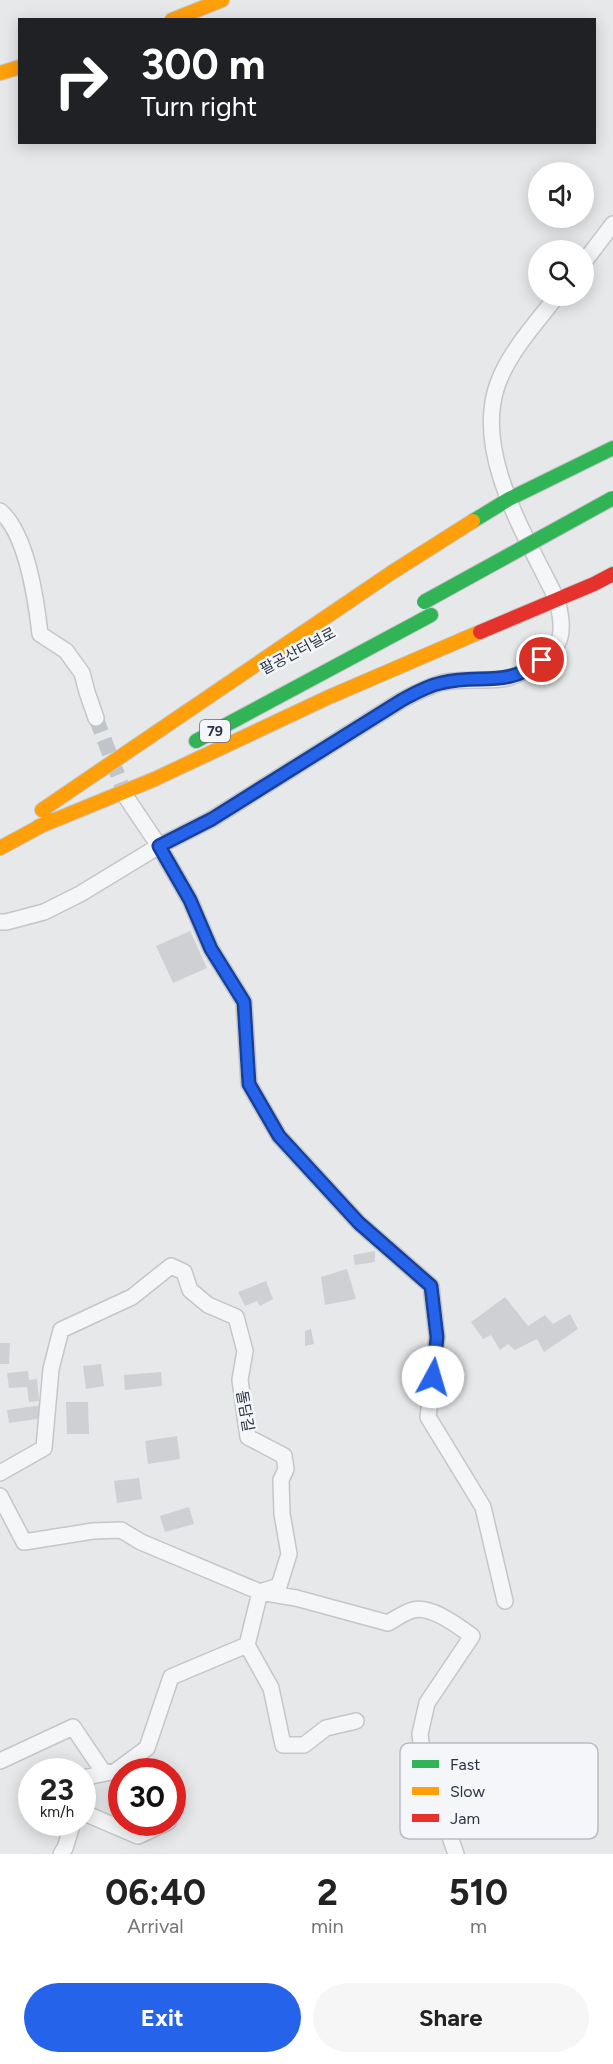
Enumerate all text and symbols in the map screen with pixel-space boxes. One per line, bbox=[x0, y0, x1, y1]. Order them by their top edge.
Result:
text: 300 m bbox=[141, 39, 265, 90]
icon: right bbox=[42, 42, 120, 120]
text: Turn right bbox=[141, 90, 257, 123]
map controls bbox=[528, 162, 594, 306]
button: sound bbox=[528, 162, 594, 228]
button: search bbox=[528, 240, 594, 306]
street label: 팔공산터널로 bbox=[257, 624, 339, 678]
pin bbox=[516, 634, 567, 685]
icon: arrive bbox=[525, 643, 558, 676]
road number: 79 bbox=[200, 720, 230, 742]
position arrow bbox=[401, 1345, 465, 1409]
street label: 돌담길 bbox=[233, 1389, 257, 1433]
legend bbox=[400, 1743, 598, 1839]
text: Fast bbox=[450, 1755, 480, 1774]
speed limit sign: 30 bbox=[108, 1758, 186, 1836]
text: 23 bbox=[40, 1771, 74, 1808]
text: Slow bbox=[450, 1782, 485, 1801]
text: km/h bbox=[40, 1803, 74, 1821]
text: Jam bbox=[450, 1809, 480, 1828]
text: 06:40 bbox=[105, 1871, 206, 1914]
text: 2 bbox=[317, 1871, 338, 1914]
text: 510 bbox=[449, 1871, 508, 1914]
text: Arrival bbox=[127, 1914, 184, 1938]
text: min bbox=[311, 1914, 344, 1938]
text: m bbox=[470, 1914, 487, 1938]
button: Exit bbox=[24, 1983, 301, 2052]
button: Share bbox=[313, 1983, 589, 2052]

